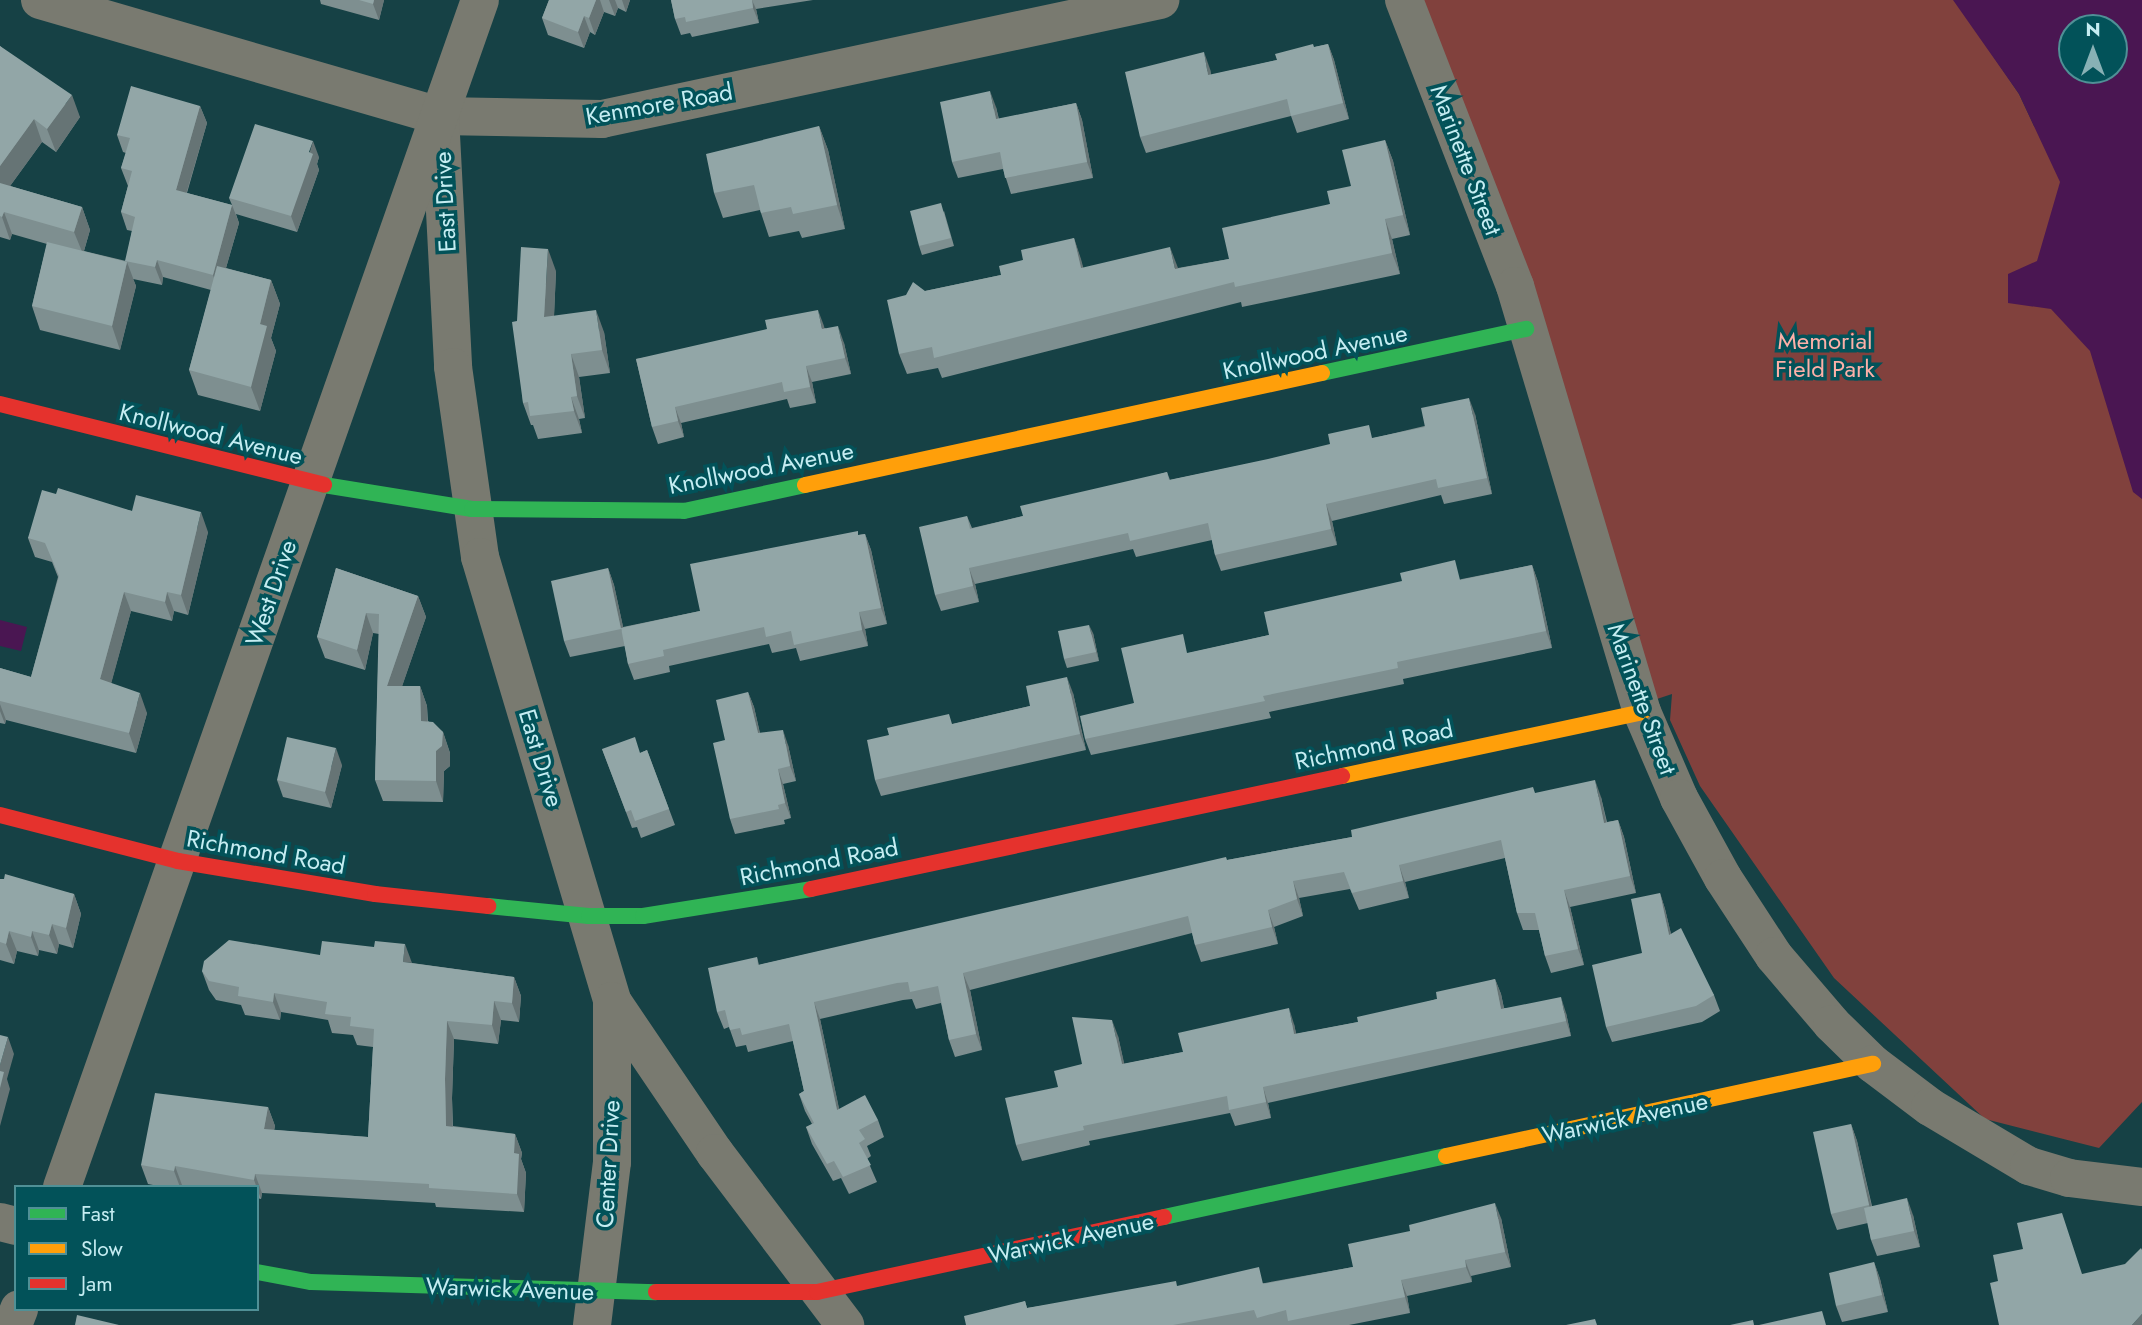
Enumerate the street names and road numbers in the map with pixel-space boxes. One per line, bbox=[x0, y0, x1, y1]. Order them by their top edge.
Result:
street label: Kenmore Road bbox=[583, 77, 735, 131]
street label: Marinette Street bbox=[1424, 81, 1508, 239]
street label: East Drive bbox=[428, 151, 462, 253]
street label: Knollwood Avenue bbox=[1220, 318, 1410, 386]
street label: Knollwood Avenue bbox=[116, 397, 306, 471]
street label: Knollwood Avenue bbox=[666, 436, 856, 500]
street label: West Drive bbox=[239, 536, 303, 650]
street label: Marinette Street bbox=[1601, 619, 1683, 779]
street label: East Drive bbox=[513, 706, 569, 810]
street label: Richmond Road bbox=[1292, 714, 1456, 776]
street label: Richmond Road bbox=[184, 824, 348, 880]
street label: Richmond Road bbox=[737, 833, 901, 891]
street label: Warwick Avenue bbox=[1540, 1086, 1710, 1150]
street label: Center Drive bbox=[590, 1099, 626, 1229]
street label: Warwick Avenue bbox=[986, 1206, 1156, 1270]
street label: Warwick Avenue bbox=[425, 1272, 595, 1306]

